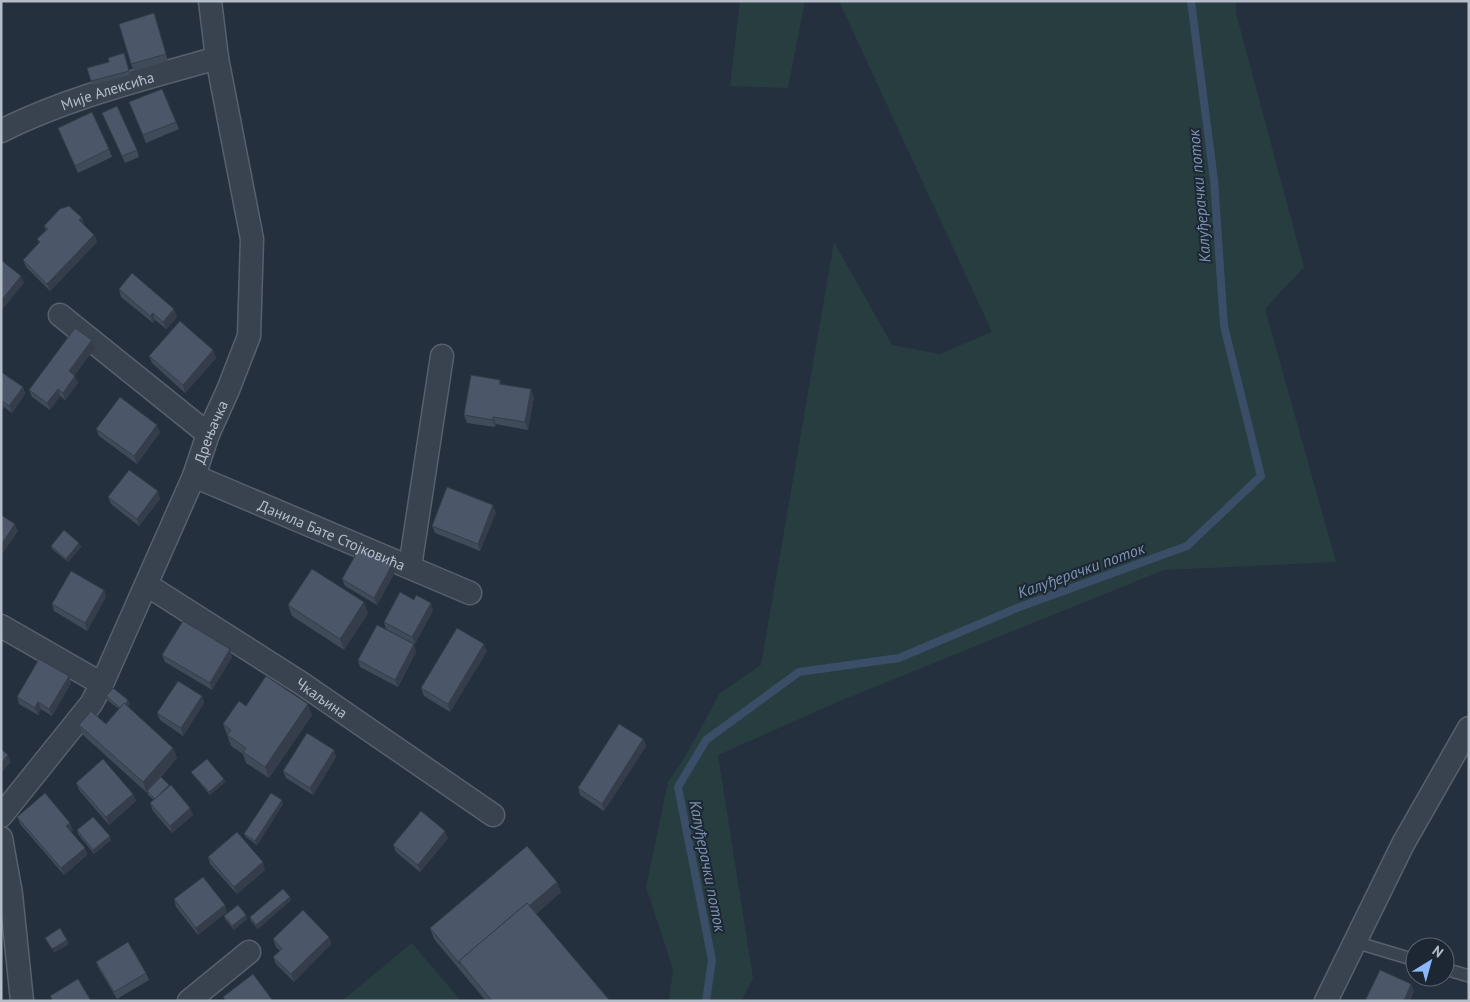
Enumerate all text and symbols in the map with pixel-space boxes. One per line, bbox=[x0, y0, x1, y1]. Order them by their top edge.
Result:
street label: Мије Алексића bbox=[58, 67, 156, 114]
water label: Калуђерачки поток bbox=[1183, 128, 1215, 264]
street label: Дрењачка bbox=[189, 397, 232, 466]
street label: Данила Бате Стојковића bbox=[256, 495, 408, 574]
water label: Калуђерачки поток bbox=[1015, 537, 1148, 602]
street label: Чкаљина bbox=[293, 673, 351, 722]
water label: Калуђерачки поток bbox=[685, 798, 731, 934]
north arrow bbox=[1405, 937, 1455, 987]
text: N bbox=[1429, 942, 1447, 962]

